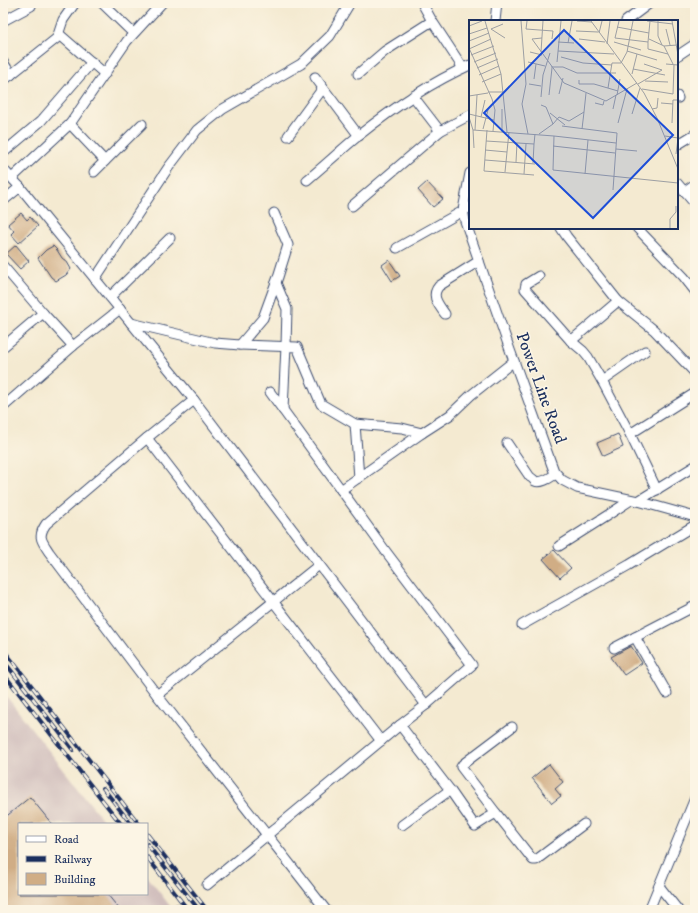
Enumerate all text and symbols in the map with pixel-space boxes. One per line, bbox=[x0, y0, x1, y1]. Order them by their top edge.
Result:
inset map bbox=[469, 20, 678, 229]
street label: Power Line Road bbox=[511, 329, 572, 447]
legend bbox=[18, 823, 148, 895]
text: Road bbox=[54, 832, 79, 847]
text: Railway bbox=[54, 852, 92, 867]
text: Building bbox=[54, 872, 95, 887]

